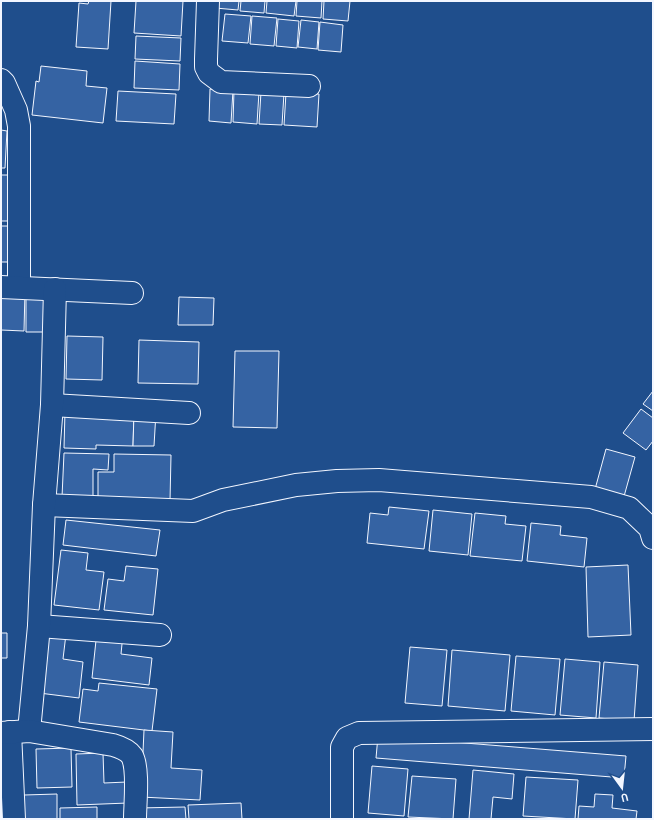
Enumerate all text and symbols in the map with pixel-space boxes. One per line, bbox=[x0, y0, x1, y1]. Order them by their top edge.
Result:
north arrow bbox=[602, 768, 642, 808]
text: U bbox=[619, 790, 630, 805]

